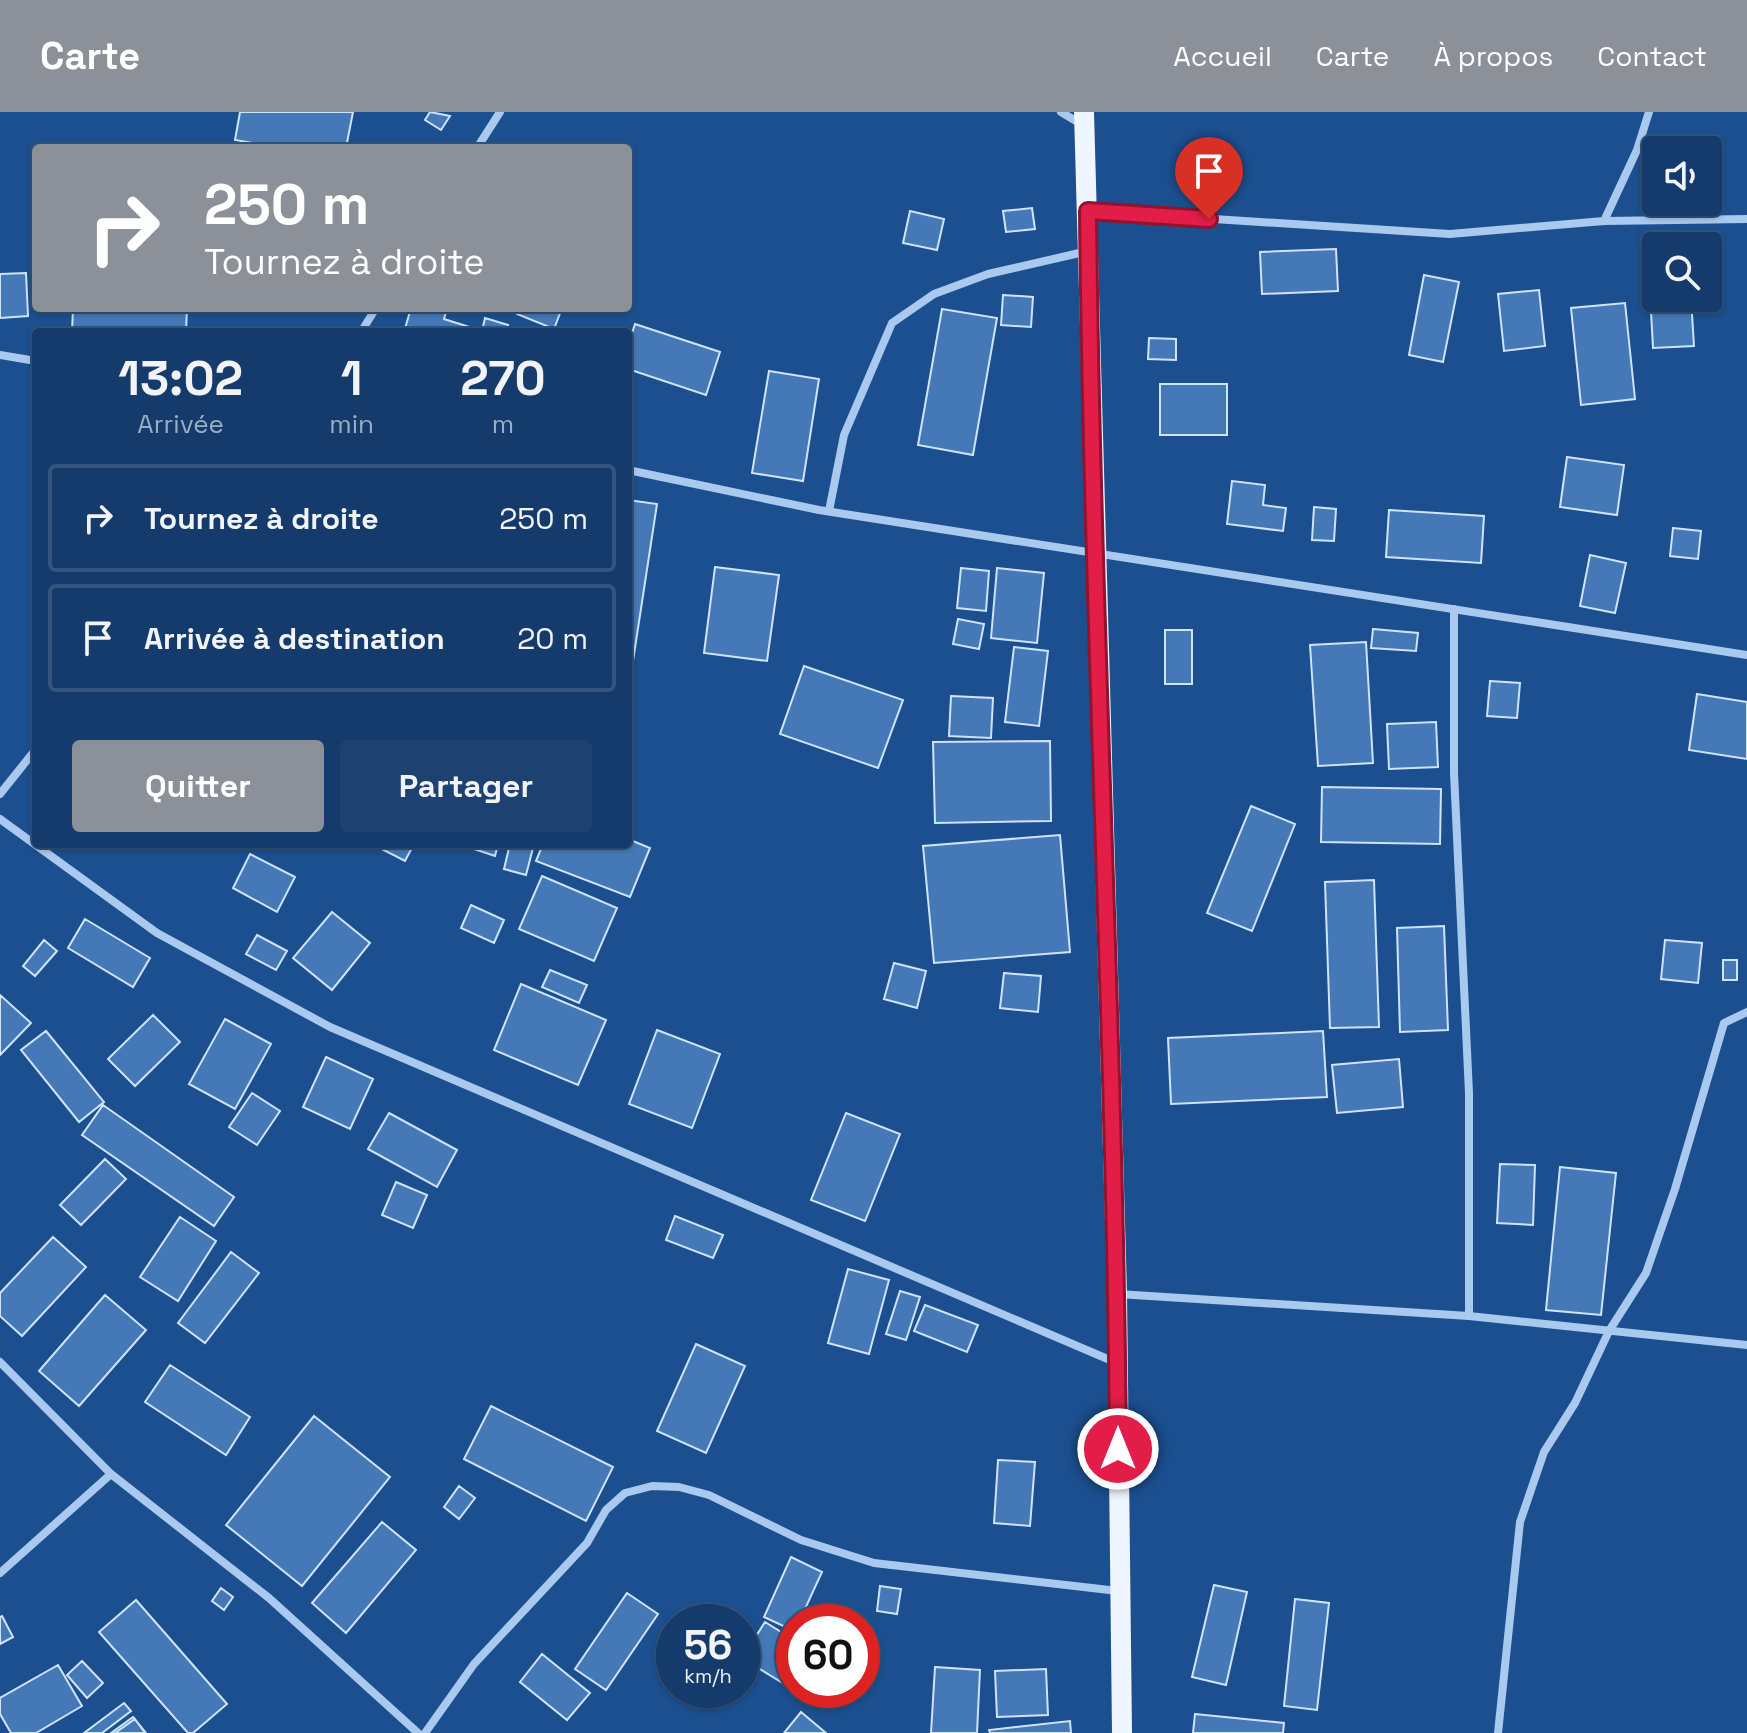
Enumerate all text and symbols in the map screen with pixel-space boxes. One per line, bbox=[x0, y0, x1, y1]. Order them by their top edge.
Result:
text: Carte bbox=[40, 32, 140, 80]
text: Accueil bbox=[1173, 38, 1272, 74]
text: Carte bbox=[1316, 38, 1389, 74]
text: À propos bbox=[1433, 38, 1553, 74]
text: Contact bbox=[1597, 38, 1707, 74]
map controls bbox=[1642, 136, 1722, 312]
button: sound bbox=[1642, 136, 1722, 216]
pin bbox=[1175, 137, 1243, 219]
icon: arrive bbox=[1187, 149, 1231, 193]
text: 250 m bbox=[204, 169, 369, 240]
icon: right bbox=[72, 176, 176, 280]
button: search bbox=[1642, 232, 1722, 312]
text: Tournez à droite bbox=[204, 239, 485, 285]
text: 13:02 bbox=[118, 348, 243, 409]
text: 1 bbox=[341, 348, 362, 409]
text: 270 bbox=[460, 348, 546, 409]
text: Arrivée bbox=[137, 407, 224, 441]
text: min bbox=[329, 407, 374, 441]
text: m bbox=[492, 407, 514, 441]
icon: right bbox=[76, 496, 120, 540]
text: Tournez à droite bbox=[144, 499, 378, 538]
text: 250 m bbox=[499, 499, 588, 538]
icon: arrive bbox=[76, 616, 120, 660]
text: Arrivée à destination bbox=[144, 619, 445, 658]
text: 20 m bbox=[517, 619, 588, 658]
button: Quitter bbox=[72, 740, 324, 832]
button: Partager bbox=[340, 740, 592, 832]
position arrow bbox=[1076, 1407, 1160, 1491]
speed limit sign: 60 bbox=[776, 1604, 880, 1708]
text: 56 bbox=[684, 1620, 732, 1671]
text: km/h bbox=[684, 1663, 732, 1689]

